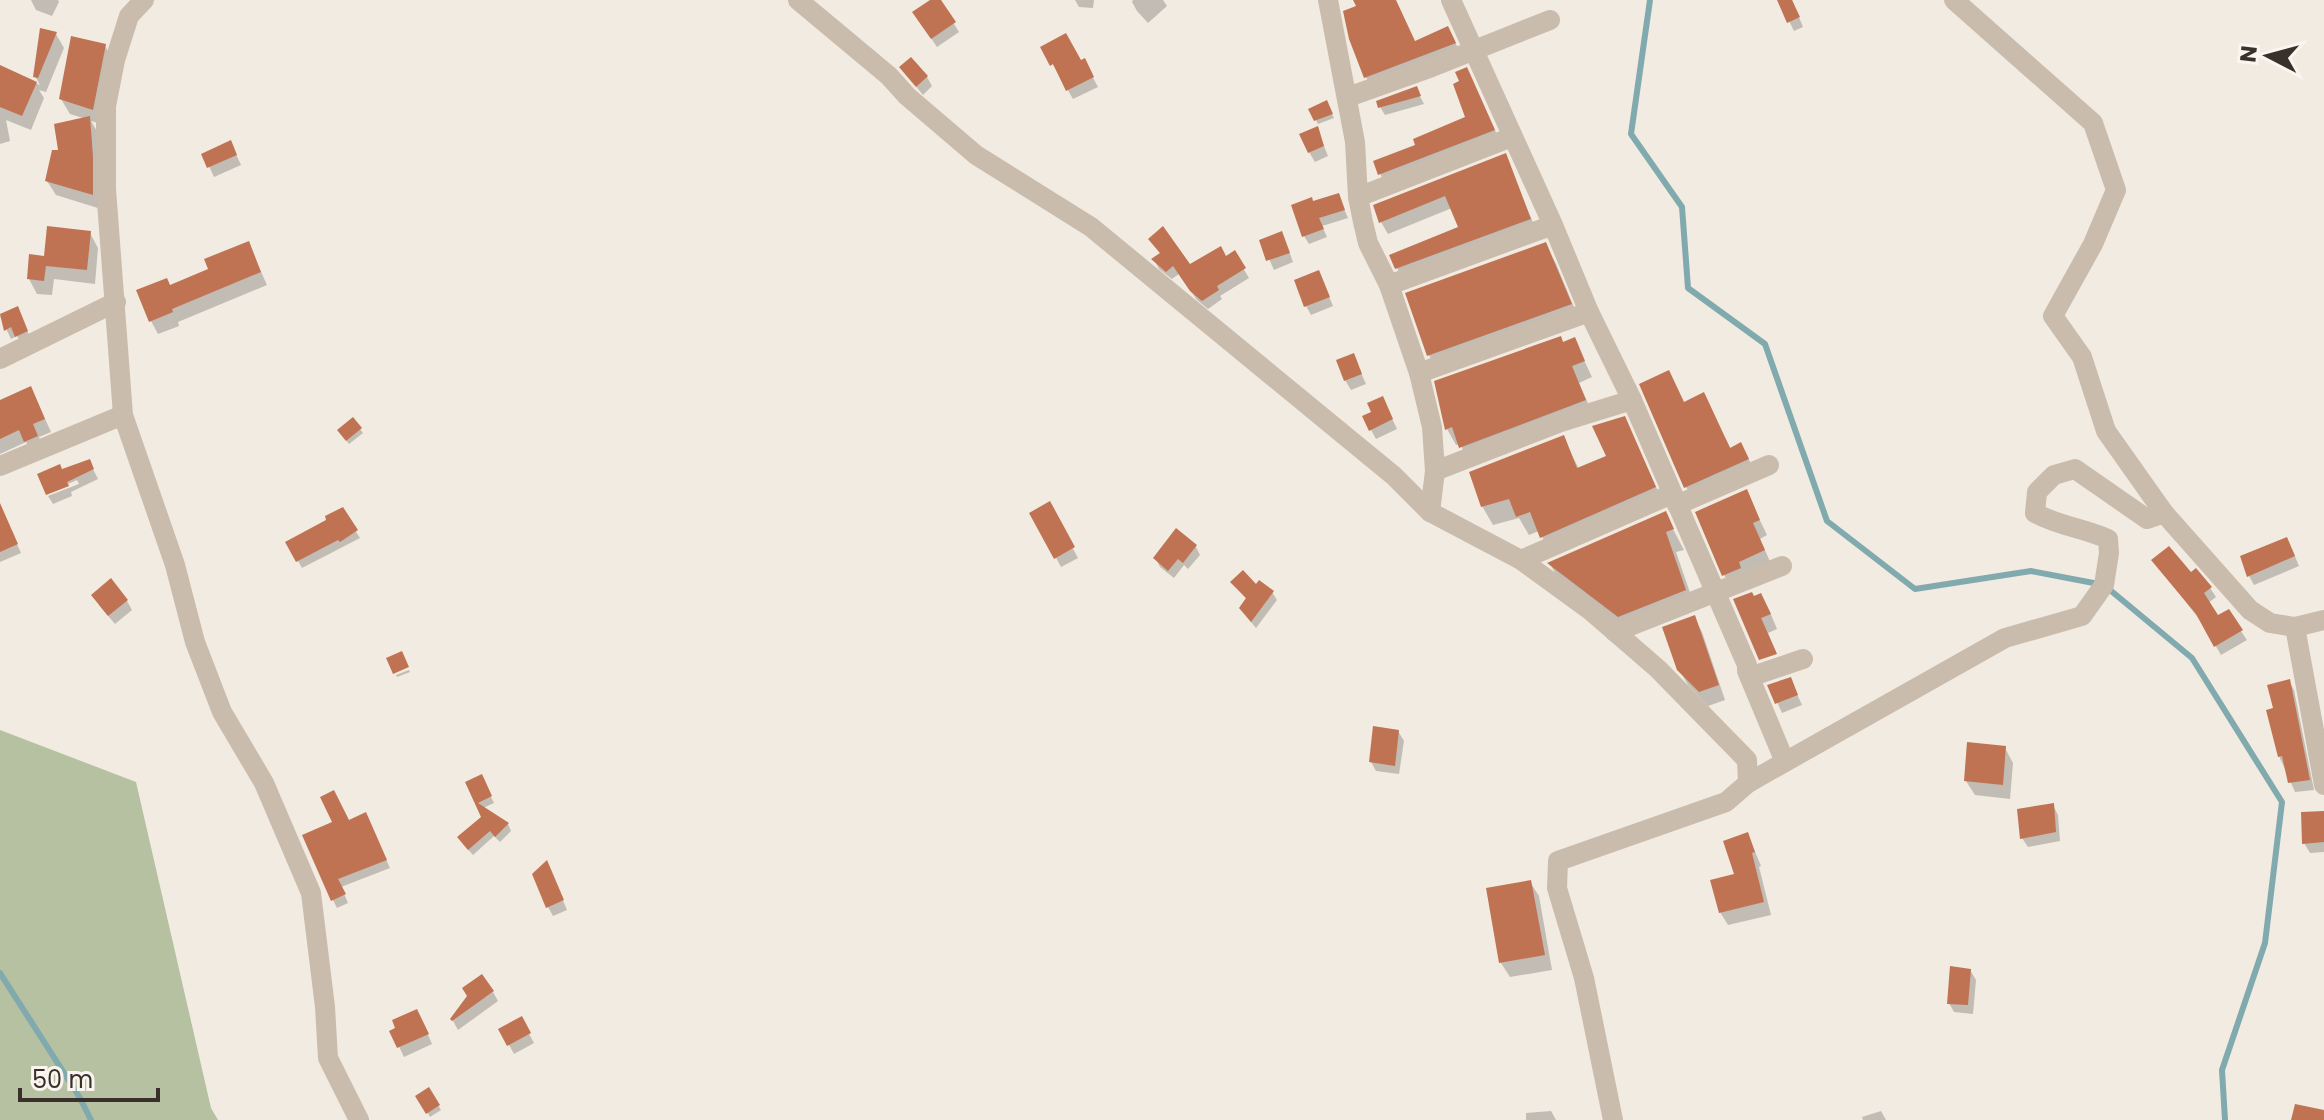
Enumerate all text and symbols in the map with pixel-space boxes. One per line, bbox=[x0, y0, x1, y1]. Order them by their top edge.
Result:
north arrow bbox=[2228, 16, 2308, 96]
text: N bbox=[2232, 44, 2265, 64]
scale bar bbox=[20, 1052, 158, 1102]
text: 50 m bbox=[32, 1063, 93, 1096]

